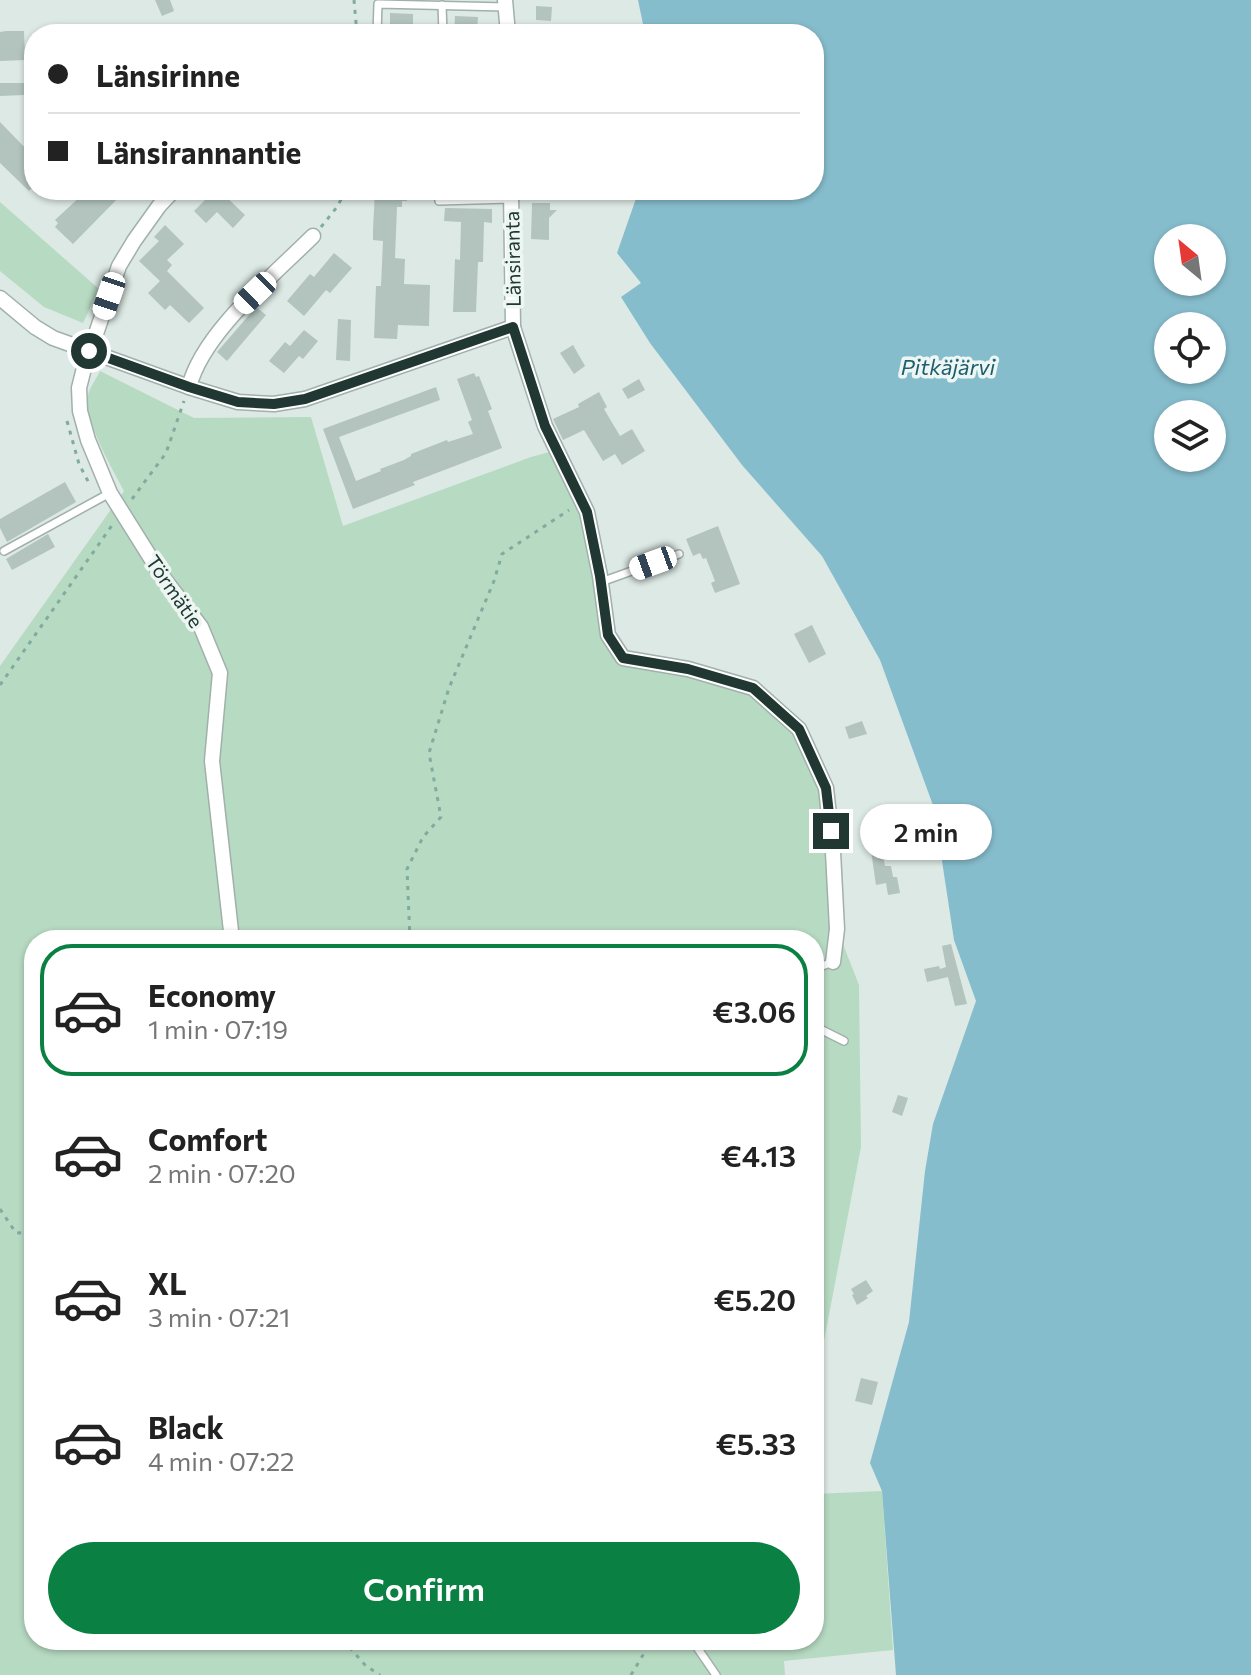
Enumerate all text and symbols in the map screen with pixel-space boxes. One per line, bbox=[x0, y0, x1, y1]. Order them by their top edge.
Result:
text: Länsirinne bbox=[96, 56, 240, 93]
text: Länsirannantie bbox=[96, 133, 301, 170]
street label: Länsiranta bbox=[499, 211, 525, 307]
north arrow bbox=[1154, 224, 1226, 296]
map controls bbox=[1154, 224, 1226, 472]
car bbox=[229, 268, 281, 318]
car bbox=[90, 269, 128, 323]
button: locate bbox=[1154, 312, 1226, 384]
route start bbox=[71, 333, 107, 369]
water label: Pitkäjärvi bbox=[901, 353, 997, 380]
button: layers bbox=[1154, 400, 1226, 472]
car bbox=[626, 544, 680, 582]
street label: Törmätie bbox=[141, 550, 209, 632]
callout: 2 min bbox=[859, 803, 991, 859]
route end bbox=[813, 813, 849, 849]
text: 2 min bbox=[894, 816, 958, 847]
icon: car bbox=[52, 974, 124, 1046]
text: Economy bbox=[148, 976, 276, 1013]
text: €3.06 bbox=[713, 992, 796, 1029]
text: 1 min · 07:19 bbox=[148, 1013, 288, 1044]
icon: car bbox=[52, 1118, 124, 1190]
text: Comfort bbox=[148, 1120, 267, 1157]
text: €4.13 bbox=[721, 1136, 796, 1173]
text: 2 min · 07:20 bbox=[148, 1157, 296, 1188]
icon: car bbox=[52, 1262, 124, 1334]
text: XL bbox=[148, 1264, 187, 1301]
text: €5.20 bbox=[714, 1280, 796, 1317]
text: 3 min · 07:21 bbox=[148, 1301, 290, 1332]
icon: car bbox=[52, 1406, 124, 1478]
text: Black bbox=[148, 1408, 224, 1445]
text: €5.33 bbox=[716, 1424, 796, 1461]
text: 4 min · 07:22 bbox=[148, 1445, 295, 1476]
button: Confirm bbox=[48, 1542, 800, 1634]

